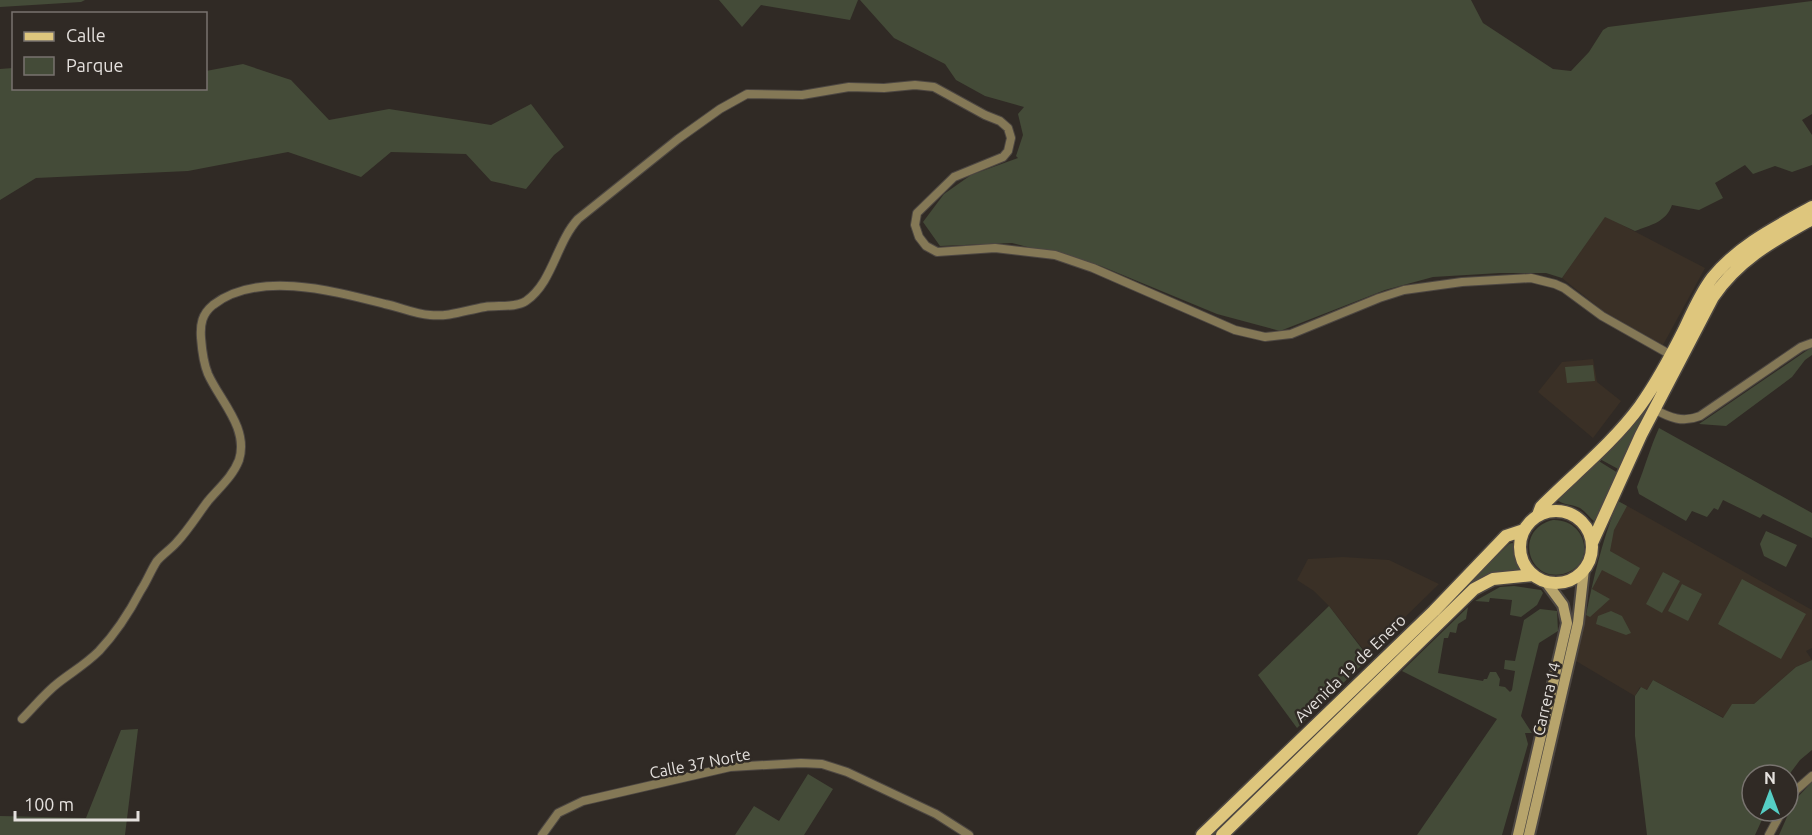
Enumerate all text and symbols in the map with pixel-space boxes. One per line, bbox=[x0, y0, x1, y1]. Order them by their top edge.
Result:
legend bbox=[12, 12, 207, 90]
text: Calle bbox=[66, 25, 106, 45]
text: Parque bbox=[66, 55, 123, 75]
street label: Avenida 19 de Enero bbox=[1291, 610, 1409, 726]
street label: Carrera 14 bbox=[1529, 660, 1563, 738]
street label: Calle 37 Norte bbox=[648, 744, 752, 782]
north arrow bbox=[1740, 763, 1800, 823]
text: N bbox=[1764, 769, 1776, 787]
scale bar bbox=[15, 784, 138, 822]
text: 100 m bbox=[24, 794, 74, 814]

